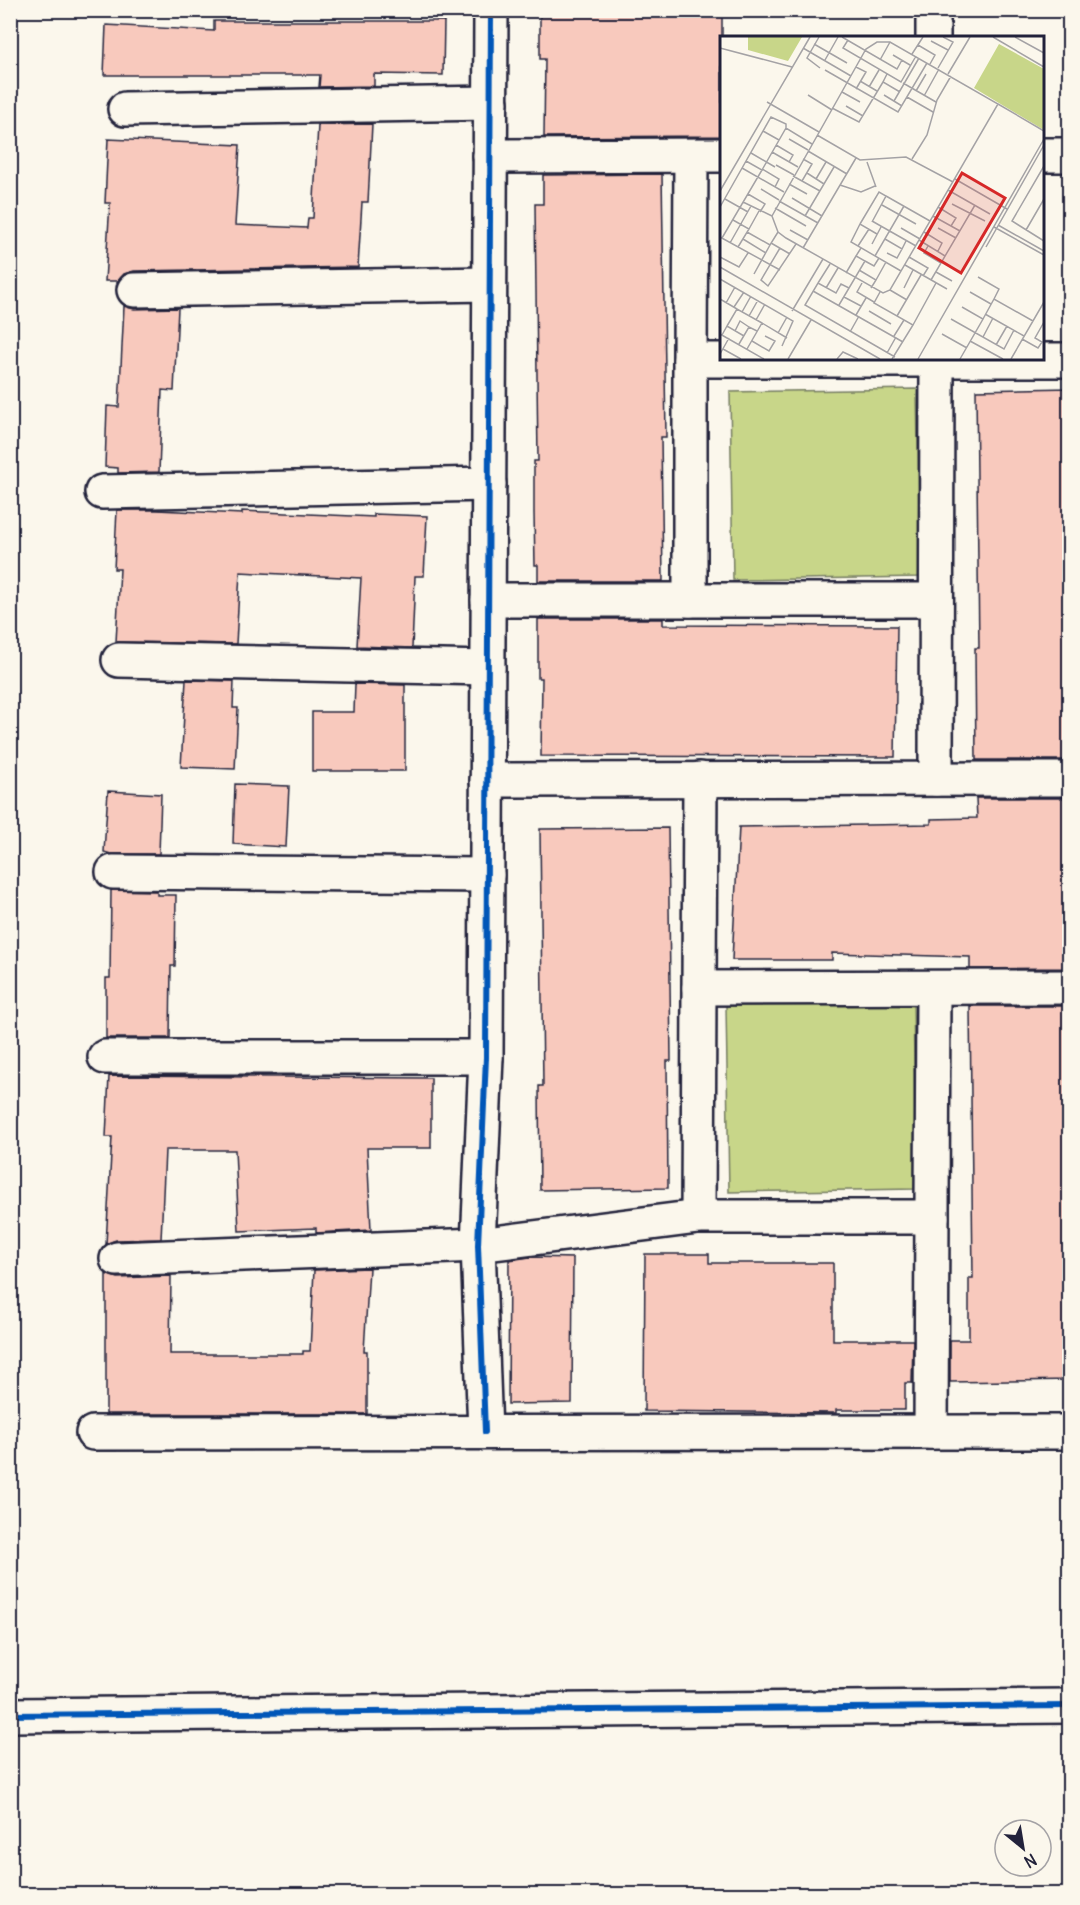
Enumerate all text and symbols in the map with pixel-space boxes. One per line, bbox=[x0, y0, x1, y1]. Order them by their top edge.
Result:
inset map bbox=[720, 36, 1044, 360]
north arrow bbox=[993, 1818, 1053, 1878]
text: N bbox=[1021, 1850, 1040, 1872]

